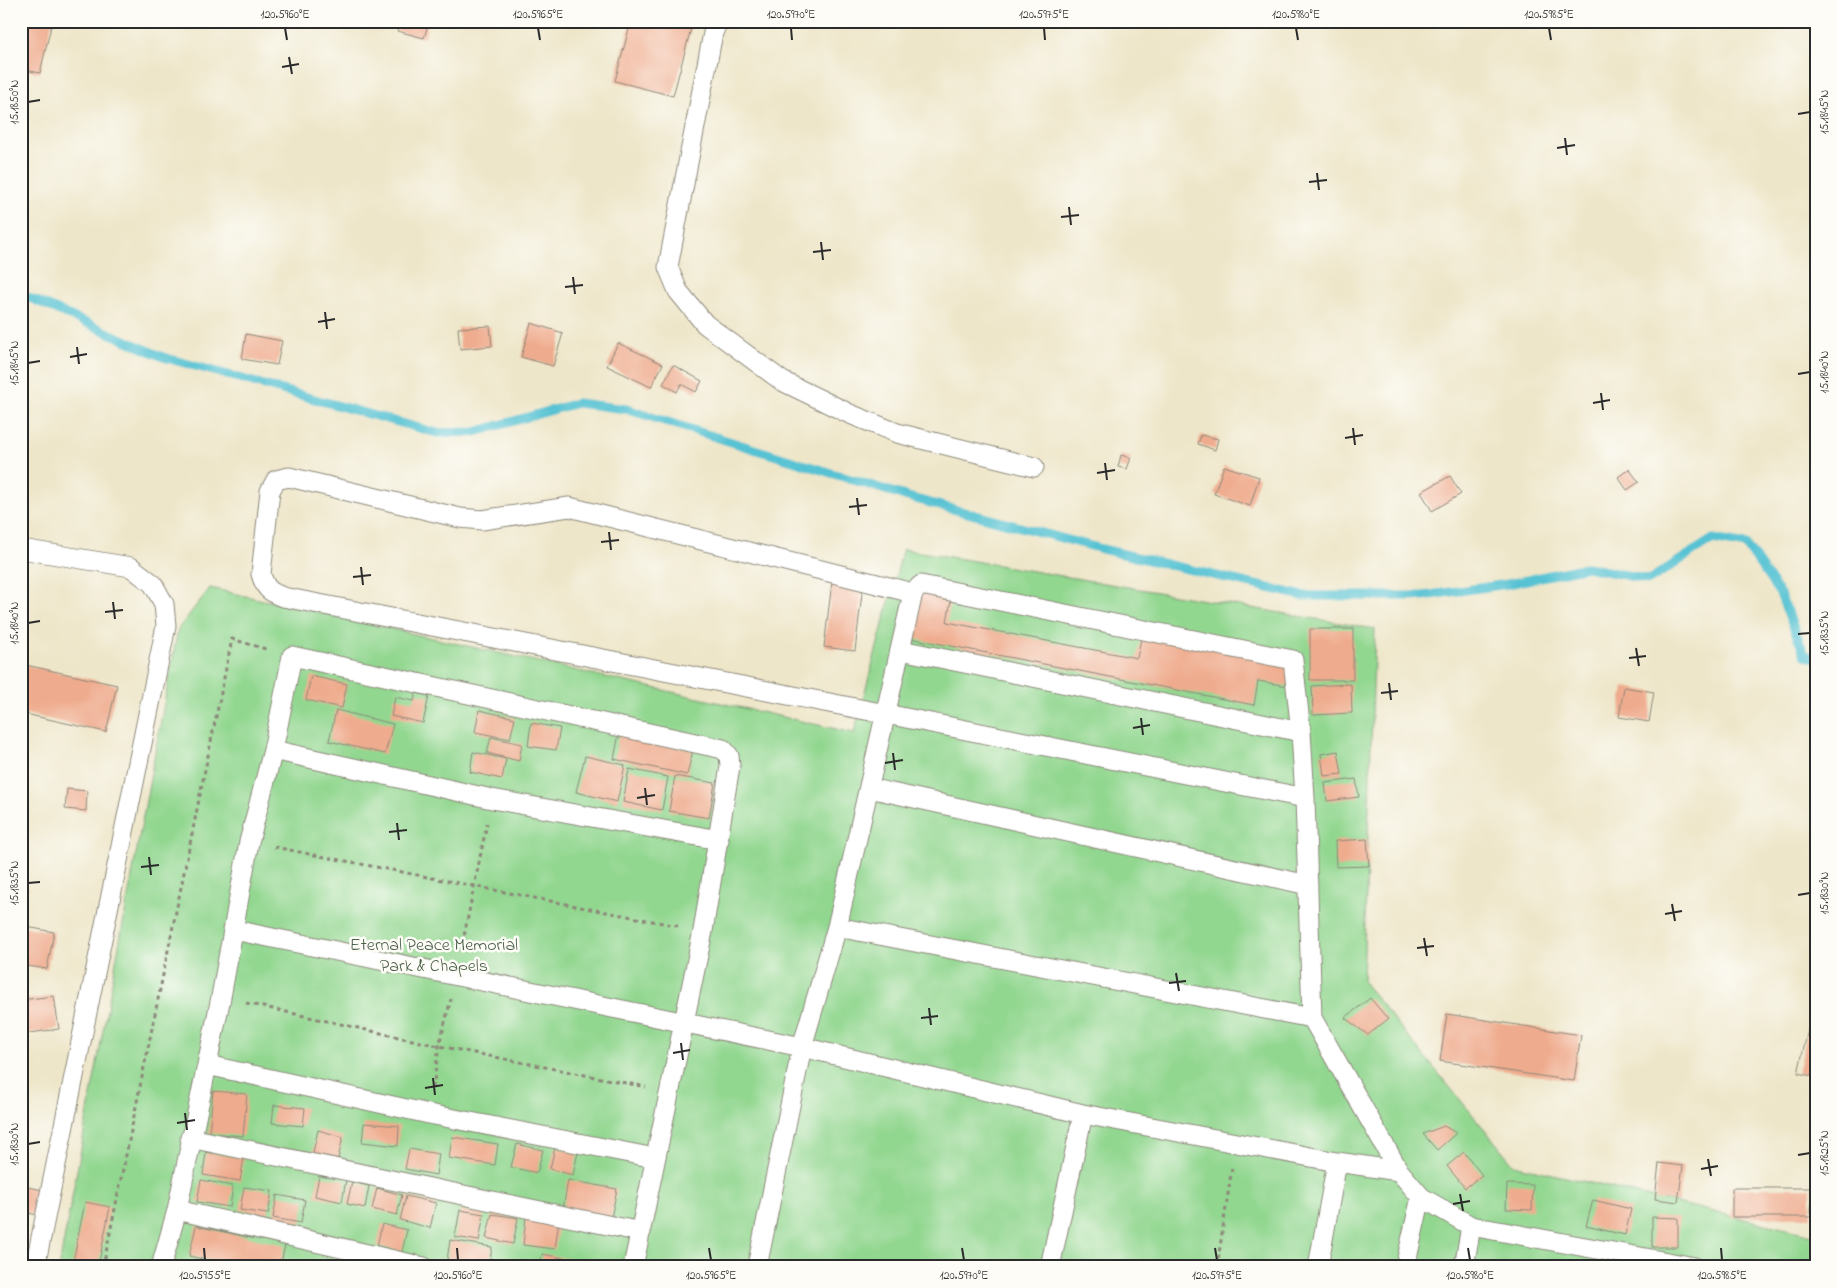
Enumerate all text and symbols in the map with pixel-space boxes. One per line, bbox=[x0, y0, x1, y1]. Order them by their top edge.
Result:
text: 120.5960°E bbox=[261, 6, 309, 24]
text: 120.5965°E bbox=[513, 6, 563, 24]
text: 120.5970°E bbox=[767, 6, 815, 24]
text: 120.5975°E bbox=[1019, 6, 1069, 24]
text: 120.5980°E bbox=[1272, 6, 1320, 24]
text: 120.5985°E bbox=[1524, 6, 1574, 24]
text: 15.1850°N bbox=[6, 80, 24, 124]
text: 15.1845°N bbox=[1816, 90, 1834, 134]
text: 15.1845°N bbox=[6, 341, 24, 385]
text: 15.1840°N bbox=[1816, 351, 1834, 393]
text: 15.1840°N bbox=[6, 602, 24, 644]
text: 15.1835°N bbox=[1816, 611, 1834, 655]
text: 15.1835°N bbox=[6, 861, 24, 905]
text: 15.1830°N bbox=[1816, 872, 1834, 914]
park label: Eternal Peace Memorial Park & Chapels bbox=[350, 933, 518, 980]
text: 15.1830°N bbox=[6, 1123, 24, 1165]
text: 15.1825°N bbox=[1816, 1130, 1834, 1176]
text: 120.5955°E bbox=[179, 1267, 231, 1285]
text: 120.5960°E bbox=[434, 1267, 482, 1285]
text: 120.5965°E bbox=[686, 1267, 736, 1285]
text: 120.5970°E bbox=[940, 1267, 988, 1285]
text: 120.5975°E bbox=[1192, 1267, 1242, 1285]
text: 120.5980°E bbox=[1446, 1267, 1494, 1285]
text: 120.5985°E bbox=[1697, 1267, 1747, 1285]

